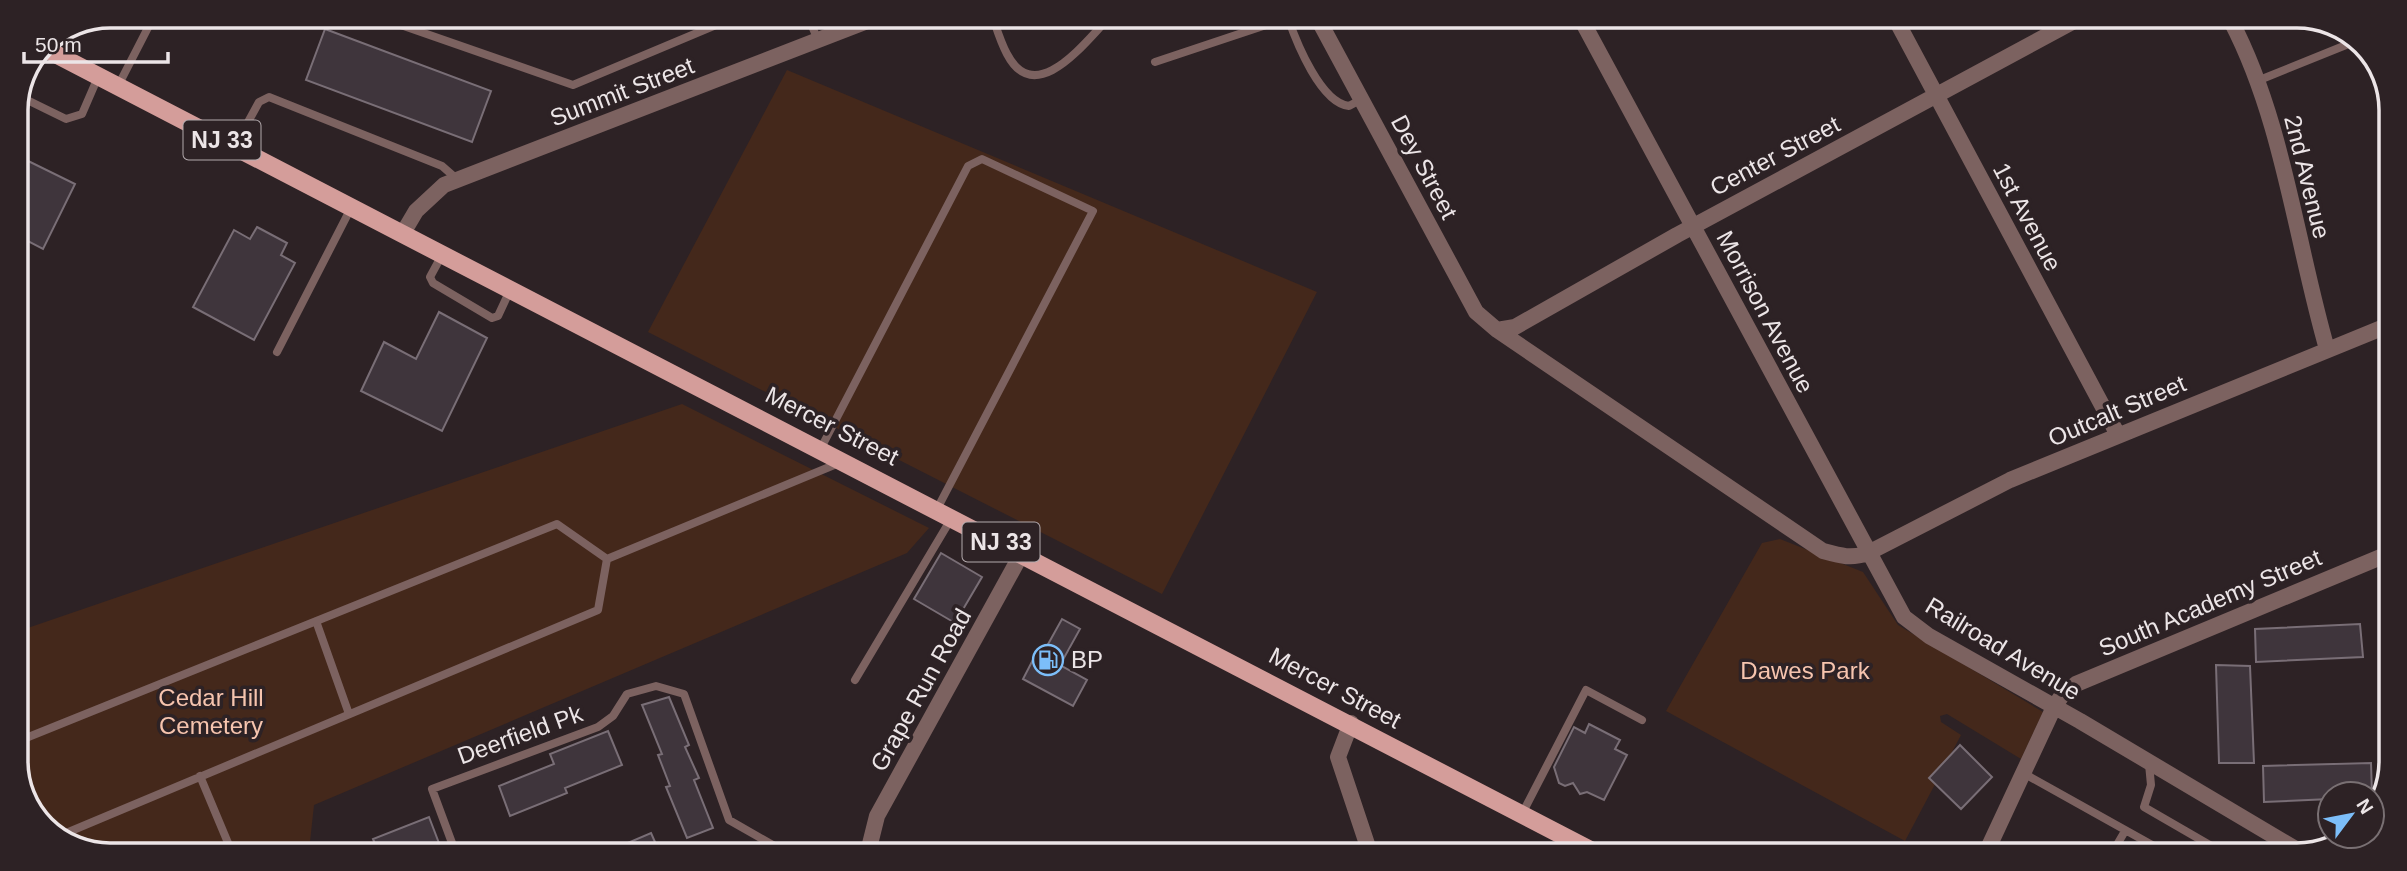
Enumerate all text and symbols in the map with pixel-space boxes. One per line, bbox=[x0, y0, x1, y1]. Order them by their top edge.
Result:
scale bar bbox=[24, 21, 168, 65]
text: 50 m bbox=[35, 33, 82, 56]
street label: Summit Street bbox=[546, 52, 698, 131]
street label: Dey Street bbox=[1386, 110, 1463, 223]
street label: Center Street bbox=[1705, 110, 1844, 201]
street label: 2nd Avenue bbox=[2279, 112, 2336, 241]
road number: NJ 33 bbox=[184, 120, 260, 160]
street label: 1st Avenue bbox=[1988, 158, 2067, 275]
street label: Morrison Avenue bbox=[1711, 226, 1820, 397]
street label: Outcalt Street bbox=[2044, 369, 2190, 452]
street label: Mercer Street bbox=[761, 381, 903, 471]
road number: NJ 33 bbox=[962, 522, 1040, 562]
street label: South Academy Street bbox=[2095, 543, 2325, 662]
street label: Railroad Avenue bbox=[1921, 592, 2086, 705]
street label: Grape Run Road bbox=[865, 604, 976, 776]
street label: Mercer Street bbox=[1265, 642, 1406, 734]
fuel station icon: BP bbox=[1031, 643, 1065, 677]
place label: BP bbox=[1071, 646, 1103, 673]
park label: Dawes Park bbox=[1740, 657, 1871, 684]
park label: Cedar Hill Cemetery bbox=[158, 684, 264, 739]
street label: Deerfield Pk bbox=[454, 699, 587, 770]
north arrow bbox=[2316, 780, 2386, 850]
text: N bbox=[2352, 795, 2378, 818]

